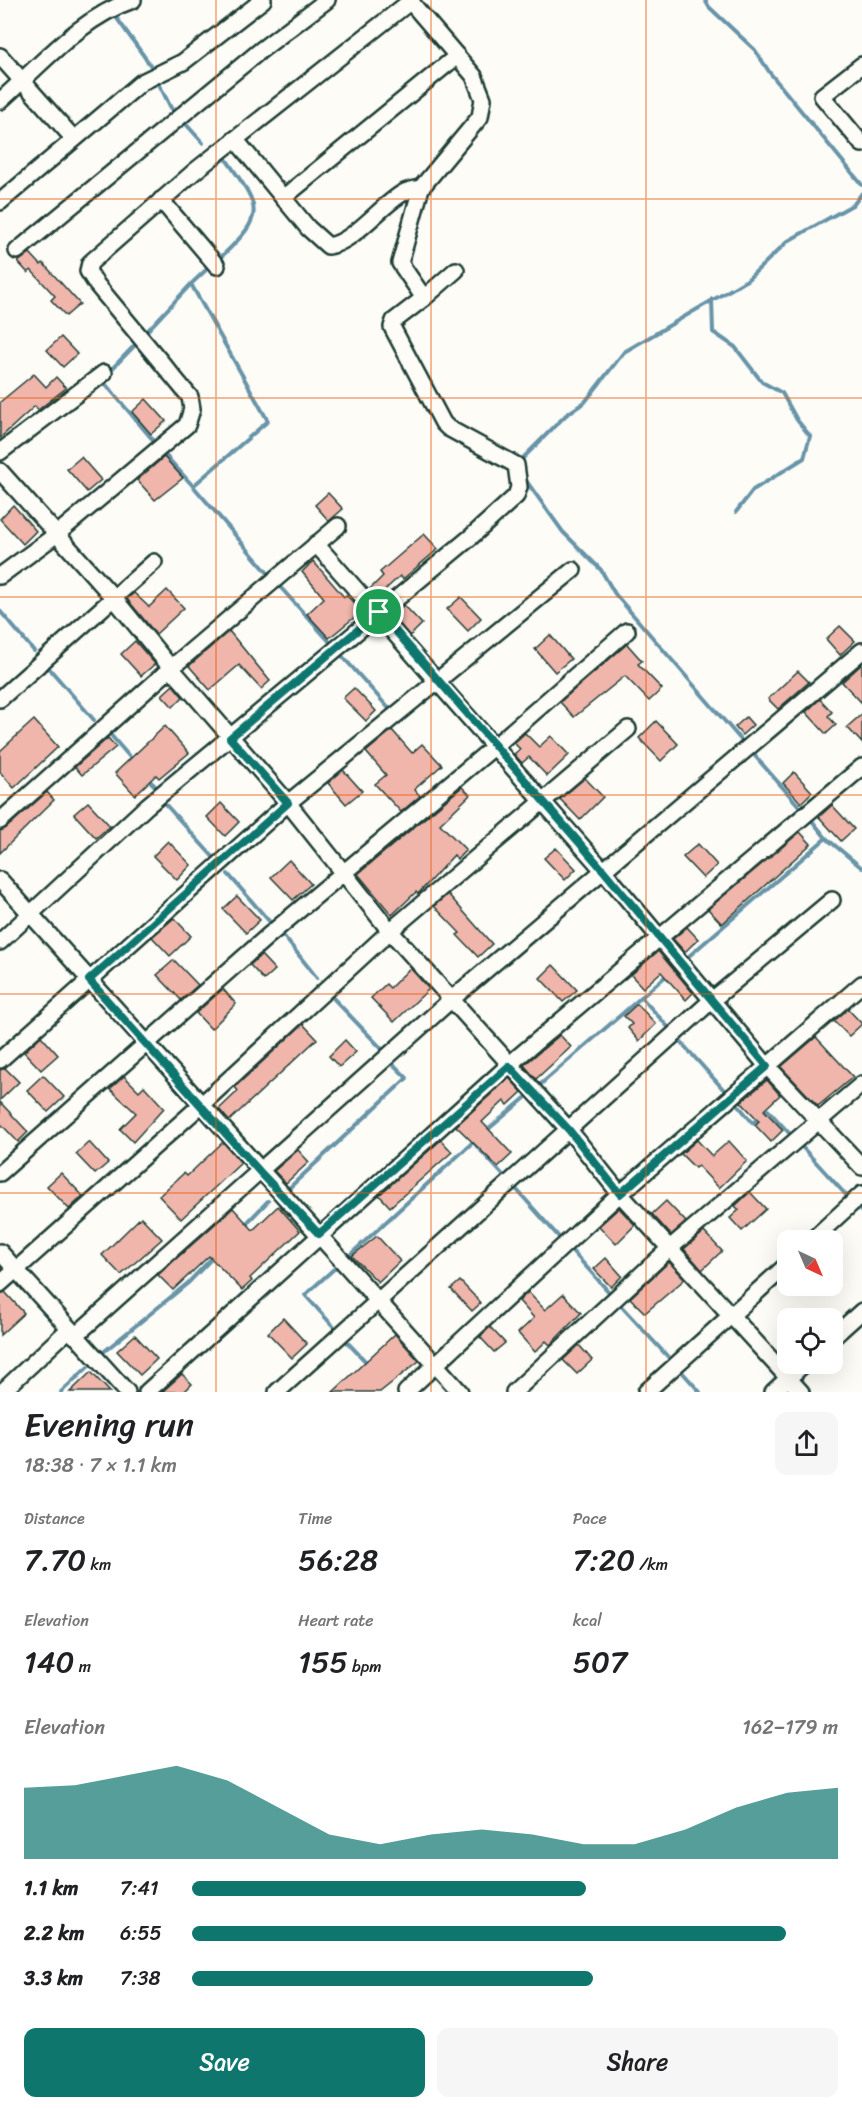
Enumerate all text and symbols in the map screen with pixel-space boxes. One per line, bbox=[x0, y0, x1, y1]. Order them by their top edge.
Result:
pin bbox=[353, 586, 404, 637]
icon: arrive bbox=[362, 595, 395, 628]
north arrow bbox=[777, 1230, 843, 1296]
map controls bbox=[777, 1230, 843, 1374]
button: locate bbox=[777, 1308, 843, 1374]
text: Evening run bbox=[24, 1396, 194, 1454]
button: share bbox=[775, 1412, 838, 1475]
text: 18:38 · 7 × 1.1 km bbox=[24, 1448, 177, 1483]
text: Distance bbox=[24, 1504, 85, 1533]
text: Time bbox=[298, 1504, 332, 1533]
text: Pace bbox=[573, 1504, 607, 1533]
text: 7.70 bbox=[24, 1533, 86, 1587]
text: 56:28 bbox=[298, 1533, 378, 1587]
text: 7:20 bbox=[573, 1533, 635, 1587]
text: km bbox=[86, 1550, 111, 1579]
text: /km bbox=[635, 1550, 668, 1579]
text: Elevation bbox=[24, 1606, 89, 1635]
text: Heart rate bbox=[298, 1606, 373, 1635]
text: kcal bbox=[573, 1606, 602, 1635]
text: 140 bbox=[24, 1635, 75, 1689]
text: 155 bbox=[298, 1635, 348, 1689]
text: 507 bbox=[573, 1635, 627, 1689]
text: m bbox=[75, 1652, 91, 1681]
text: bpm bbox=[348, 1652, 382, 1681]
text: Elevation bbox=[24, 1710, 105, 1745]
text: 162–179 m bbox=[742, 1710, 838, 1745]
text: 1.1 km bbox=[24, 1871, 78, 1906]
text: 7:41 bbox=[120, 1871, 159, 1906]
text: 2.2 km bbox=[24, 1916, 84, 1951]
text: 6:55 bbox=[120, 1916, 162, 1951]
text: 3.3 km bbox=[24, 1961, 83, 1996]
text: 7:38 bbox=[120, 1961, 161, 1996]
button: Save bbox=[24, 2028, 425, 2097]
button: Share bbox=[437, 2028, 838, 2097]

